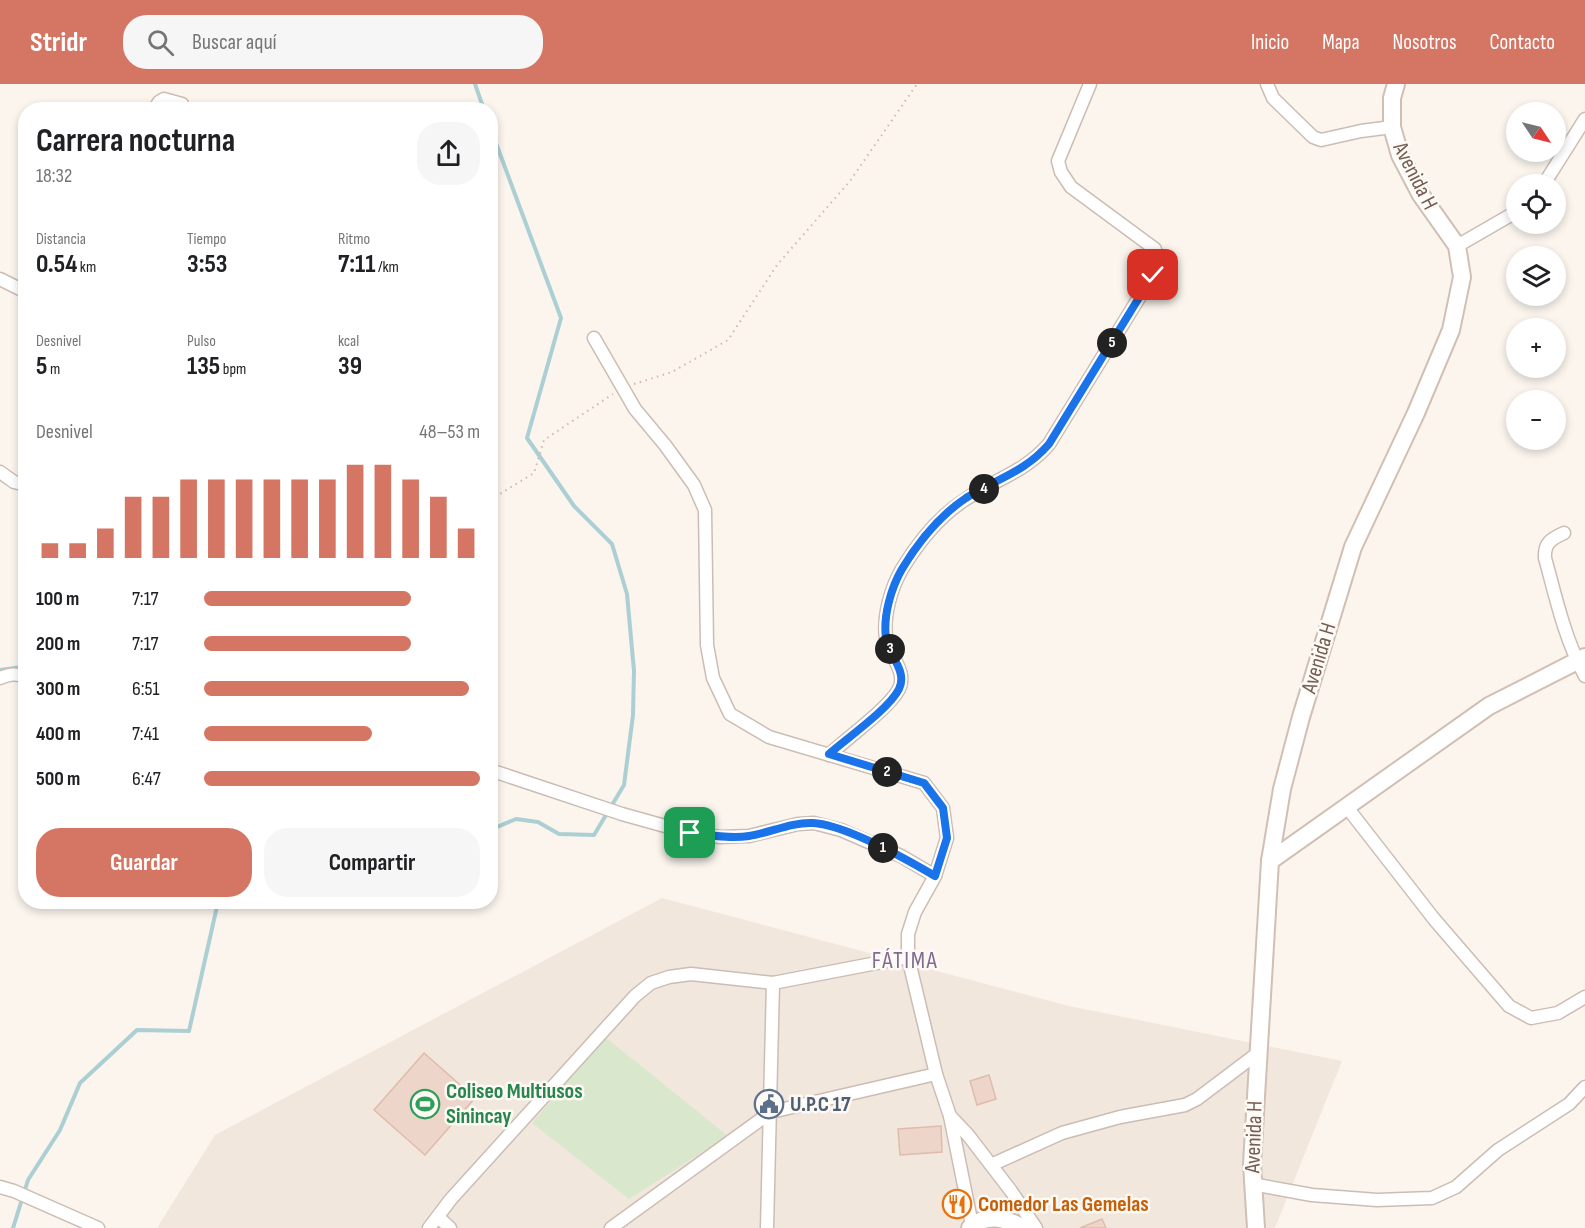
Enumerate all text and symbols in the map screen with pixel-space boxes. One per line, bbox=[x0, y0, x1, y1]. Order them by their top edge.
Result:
search box bbox=[123, 15, 543, 69]
text: Stridr bbox=[30, 26, 87, 59]
icon: search bbox=[144, 26, 177, 59]
text: Buscar aquí bbox=[192, 29, 277, 56]
text: Inicio bbox=[1251, 30, 1289, 55]
text: Mapa bbox=[1322, 30, 1360, 55]
text: Nosotros bbox=[1393, 30, 1457, 55]
text: Contacto bbox=[1490, 30, 1555, 55]
north arrow bbox=[1506, 102, 1566, 162]
map controls bbox=[1506, 102, 1566, 450]
text: Carrera nocturna bbox=[36, 121, 235, 161]
button: share bbox=[417, 122, 480, 185]
street label: Avenida H bbox=[1386, 137, 1443, 214]
text: 18:32 bbox=[36, 164, 72, 188]
button: locate bbox=[1506, 174, 1566, 234]
text: Distancia bbox=[36, 230, 86, 249]
text: Tiempo bbox=[187, 230, 226, 249]
text: Ritmo bbox=[338, 230, 370, 249]
button: layers bbox=[1506, 246, 1566, 306]
text: 0.54 bbox=[36, 249, 77, 280]
text: 3:53 bbox=[187, 249, 228, 280]
text: 7:11 bbox=[338, 249, 375, 280]
pin bbox=[1127, 249, 1178, 300]
text: km bbox=[77, 258, 96, 277]
text: /km bbox=[375, 258, 399, 277]
icon: check bbox=[1136, 258, 1169, 291]
button: + bbox=[1506, 318, 1566, 378]
pin: 5 bbox=[1097, 328, 1127, 358]
text: Desnivel bbox=[36, 332, 81, 351]
text: Pulso bbox=[187, 332, 216, 351]
text: kcal bbox=[338, 332, 359, 351]
text: 5 bbox=[1108, 333, 1116, 352]
text: 5 bbox=[36, 351, 47, 382]
text: 135 bbox=[187, 351, 220, 382]
text: 39 bbox=[338, 351, 362, 382]
text: m bbox=[47, 360, 60, 379]
text: bpm bbox=[220, 360, 246, 379]
button: − bbox=[1506, 390, 1566, 450]
text: Desnivel bbox=[36, 420, 93, 444]
text: 48–53 m bbox=[419, 420, 480, 444]
pin: 4 bbox=[969, 474, 999, 504]
text: 4 bbox=[980, 479, 988, 498]
text: 100 m bbox=[36, 587, 79, 611]
text: 7:17 bbox=[132, 587, 159, 611]
street label: Avenida H bbox=[1295, 620, 1342, 697]
text: 200 m bbox=[36, 632, 80, 656]
text: 7:17 bbox=[132, 632, 159, 656]
pin: 3 bbox=[875, 634, 905, 664]
text: 3 bbox=[886, 639, 894, 658]
text: 300 m bbox=[36, 677, 80, 701]
text: 6:51 bbox=[132, 677, 160, 701]
text: 400 m bbox=[36, 722, 81, 746]
text: 7:41 bbox=[132, 722, 159, 746]
pin: 2 bbox=[872, 757, 902, 787]
text: 2 bbox=[883, 762, 891, 781]
text: 500 m bbox=[36, 767, 80, 791]
text: 6:47 bbox=[132, 767, 161, 791]
pin bbox=[664, 807, 715, 858]
icon: arrive bbox=[673, 816, 706, 849]
button: Guardar bbox=[36, 828, 252, 897]
button: Compartir bbox=[264, 828, 480, 897]
pin: 1 bbox=[868, 833, 898, 863]
text: 1 bbox=[880, 838, 886, 857]
district label: FÁTIMA bbox=[872, 946, 938, 975]
place label: Coliseo Multiusos Sinincay bbox=[446, 1078, 583, 1130]
sports icon: Coliseo Multiusos Sinincay bbox=[409, 1088, 441, 1120]
public building icon: U.P.C 17 bbox=[753, 1088, 785, 1120]
place label: U.P.C 17 bbox=[790, 1091, 851, 1118]
street label: Avenida H bbox=[1239, 1100, 1269, 1175]
restaurant icon: Comedor Las Gemelas bbox=[941, 1188, 973, 1220]
place label: Comedor Las Gemelas bbox=[978, 1191, 1149, 1218]

